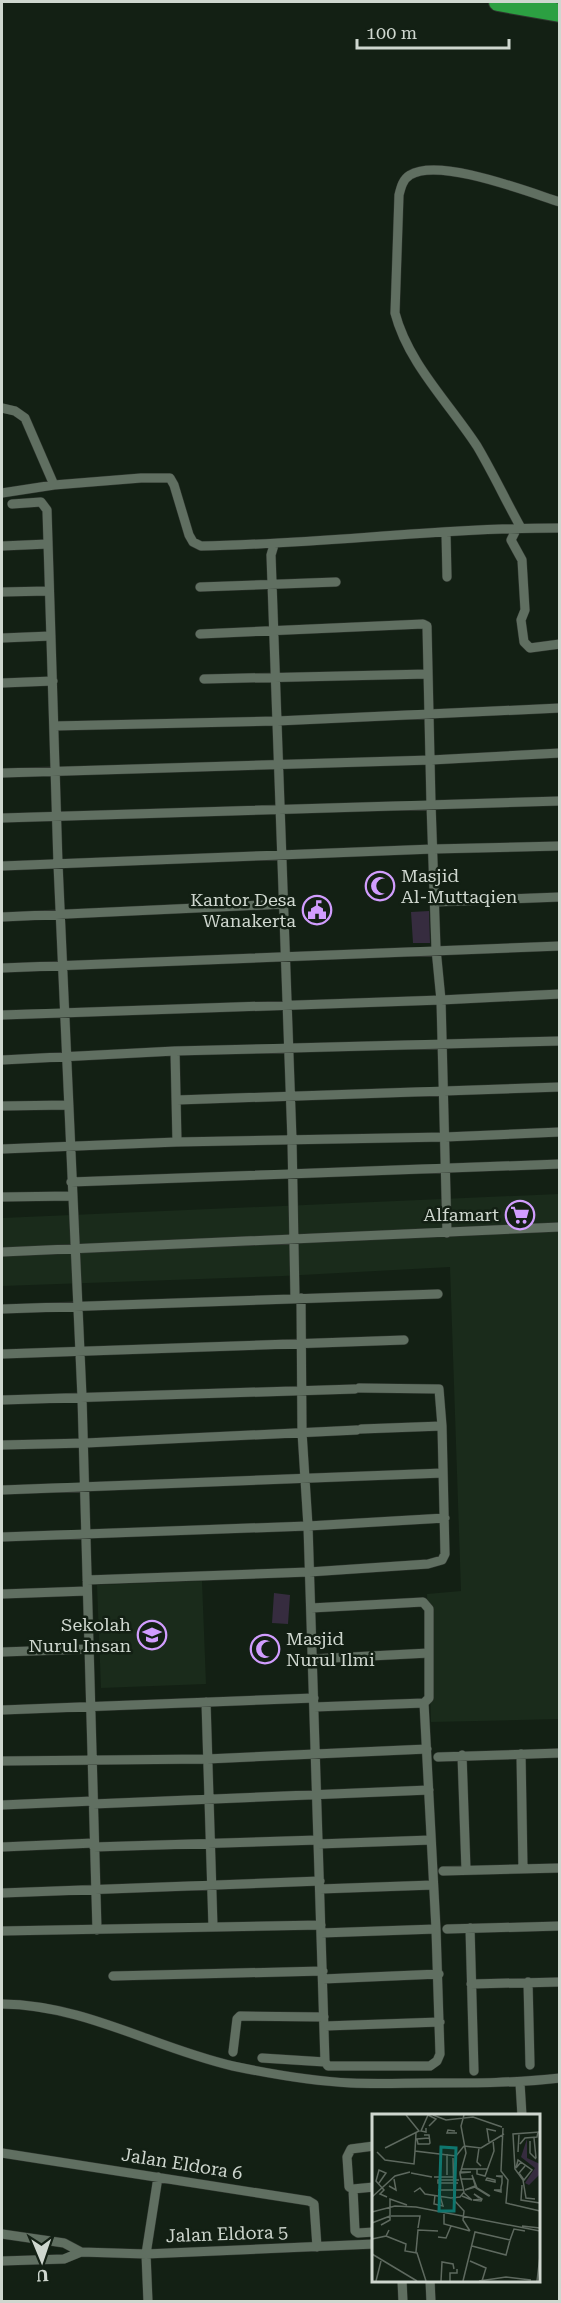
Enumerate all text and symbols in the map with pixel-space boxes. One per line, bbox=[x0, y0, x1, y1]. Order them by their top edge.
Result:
scale bar bbox=[357, 12, 508, 50]
text: 100 m bbox=[366, 22, 417, 43]
place label: Masjid Al-Muttaqien bbox=[401, 865, 518, 907]
mosque icon: Masjid Al-Muttaqien bbox=[364, 870, 396, 902]
place label: Kantor Desa Wanakerta bbox=[190, 889, 296, 931]
public building icon: Kantor Desa Wanakerta bbox=[301, 894, 333, 926]
supermarket icon: Alfamart bbox=[504, 1199, 536, 1231]
place label: Alfamart bbox=[424, 1204, 499, 1225]
place label: Sekolah Nurul Insan bbox=[29, 1614, 131, 1656]
school or university icon: Sekolah Nurul Insan bbox=[136, 1619, 168, 1651]
place label: Masjid Nurul Ilmi bbox=[286, 1628, 375, 1670]
mosque icon: Masjid Nurul Ilmi bbox=[249, 1633, 281, 1665]
inset map bbox=[372, 2114, 540, 2282]
street label: Jalan Eldora 6 bbox=[120, 2144, 244, 2183]
street label: Jalan Eldora 5 bbox=[166, 2221, 288, 2246]
north arrow bbox=[12, 2231, 72, 2291]
text: U bbox=[36, 2266, 49, 2285]

